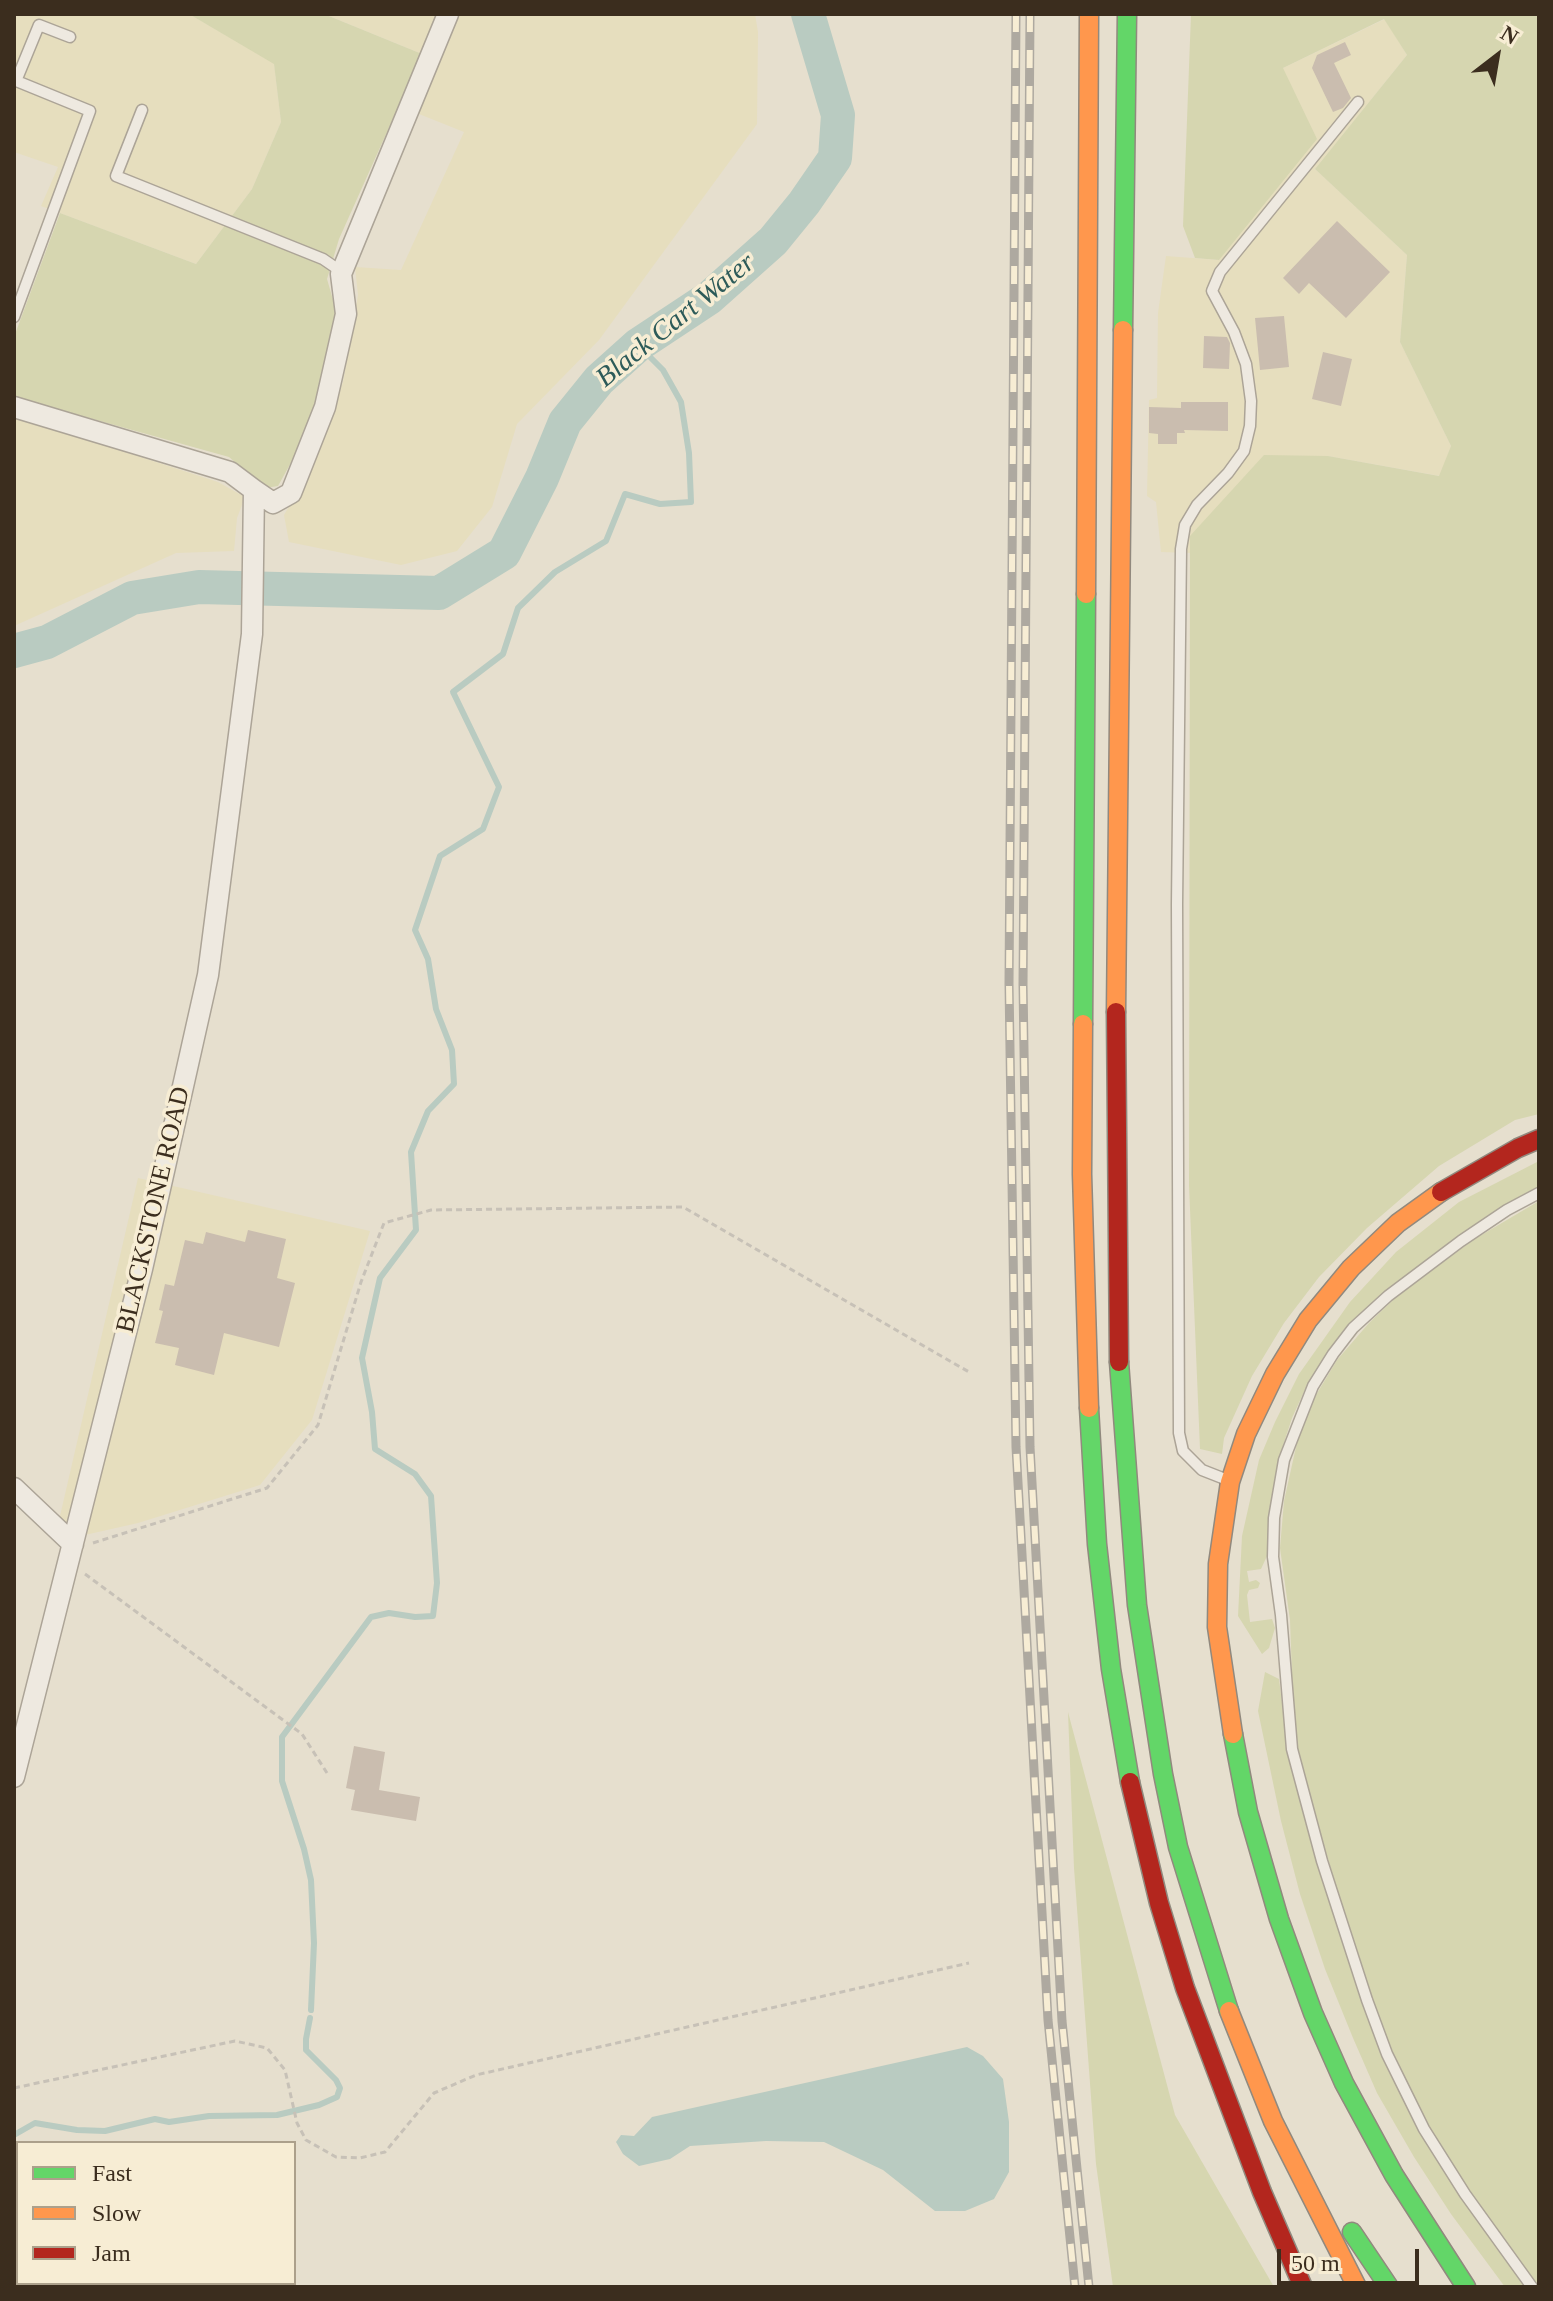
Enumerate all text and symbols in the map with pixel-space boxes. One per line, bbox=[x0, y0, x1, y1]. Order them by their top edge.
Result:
north arrow bbox=[1457, 16, 1537, 96]
text: N bbox=[1496, 20, 1523, 50]
water label: Black Cart Water bbox=[590, 247, 762, 395]
street label: BLACKSTONE ROAD bbox=[111, 1084, 197, 1336]
legend bbox=[16, 2141, 296, 2285]
text: Fast bbox=[92, 2160, 132, 2186]
text: Slow bbox=[92, 2200, 141, 2226]
scale bar bbox=[1281, 2233, 1423, 2283]
text: Jam bbox=[92, 2240, 131, 2266]
text: 50 m bbox=[1291, 2250, 1340, 2276]

